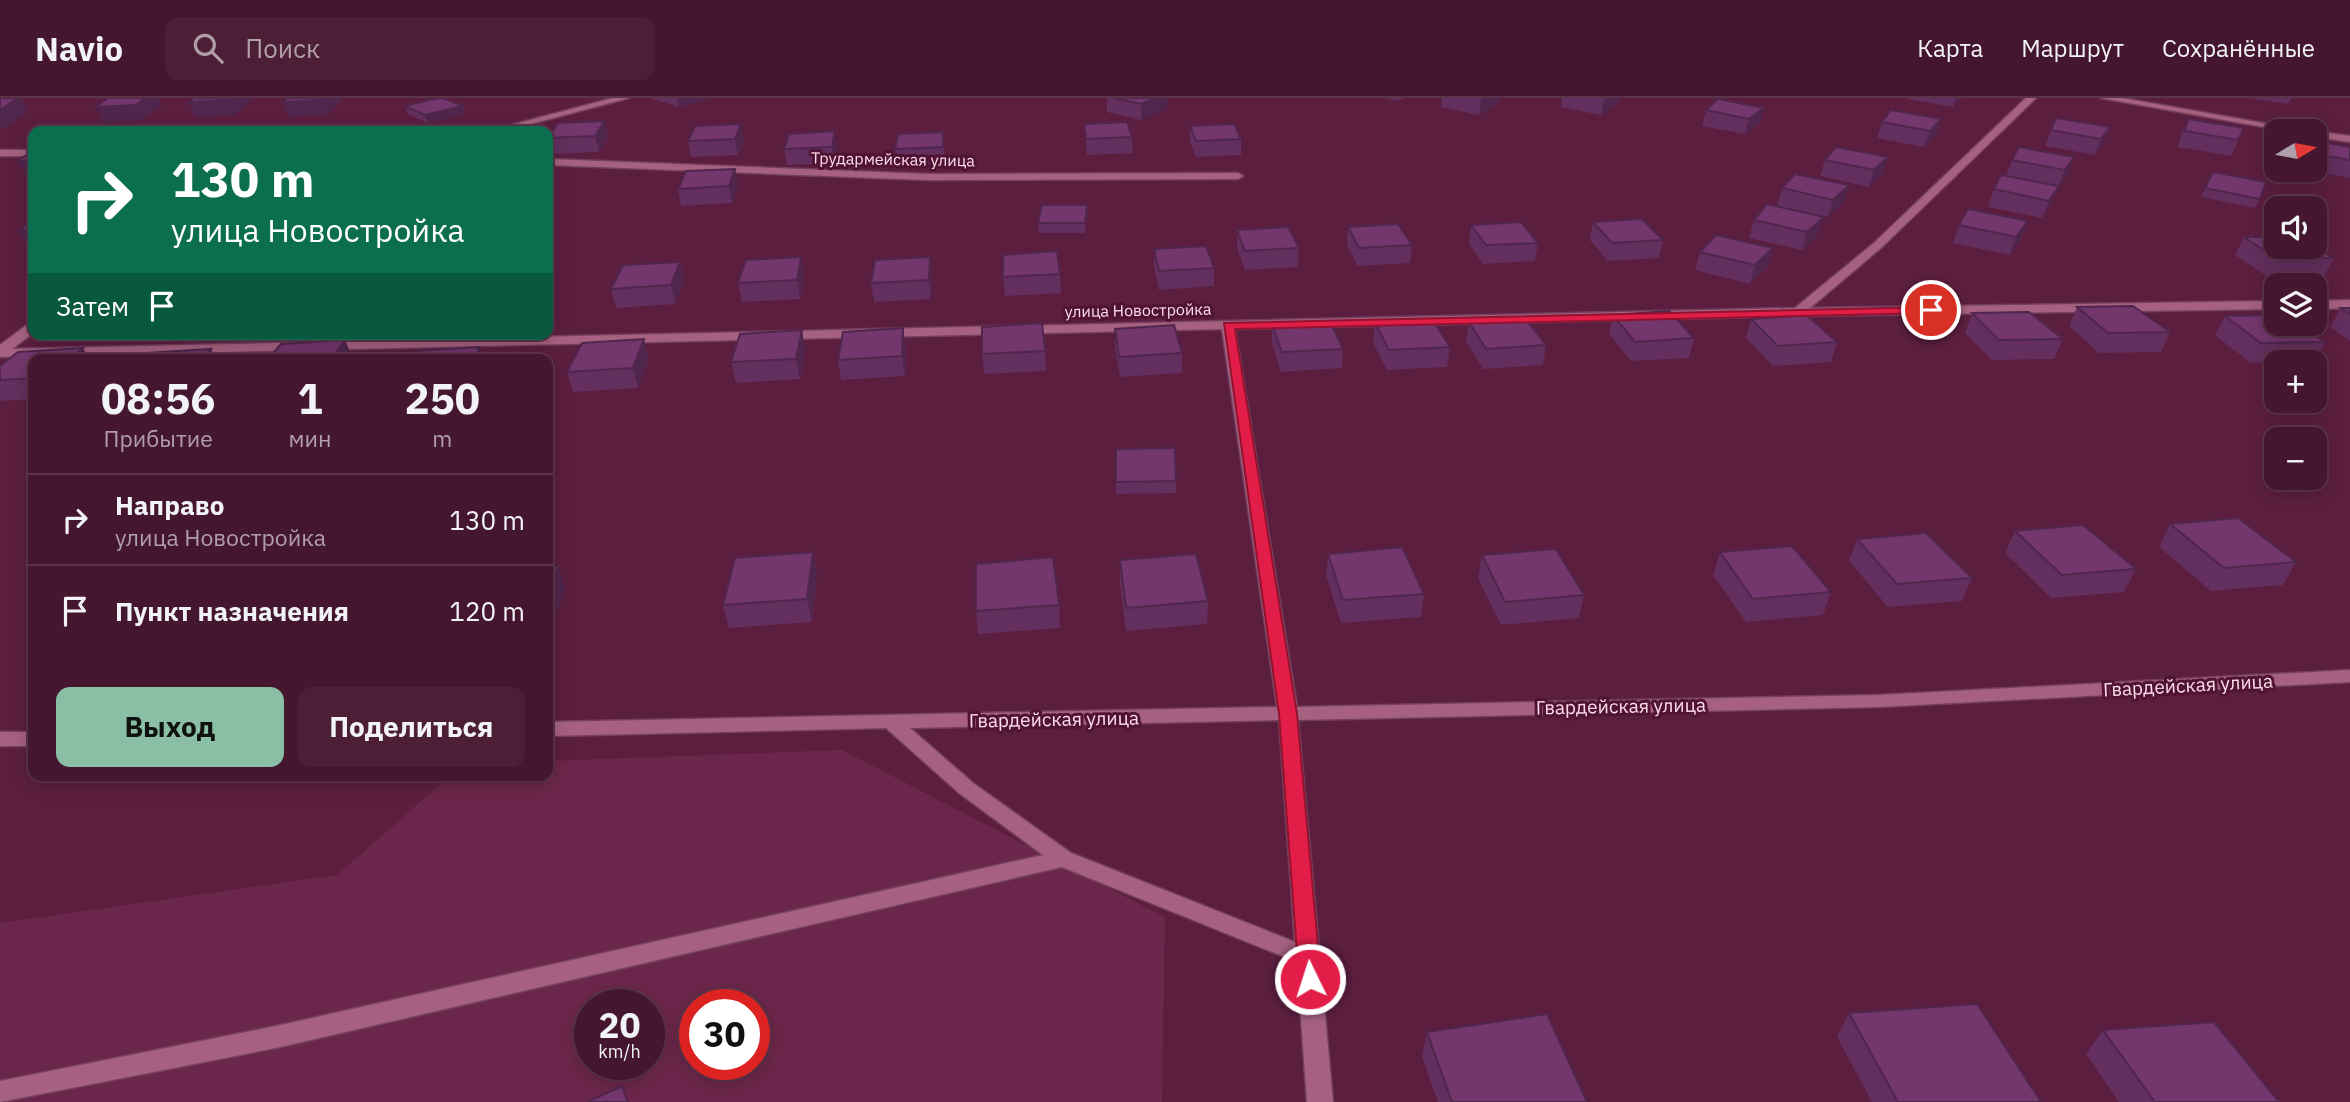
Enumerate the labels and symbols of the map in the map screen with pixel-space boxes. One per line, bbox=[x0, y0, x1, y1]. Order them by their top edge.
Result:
north arrow bbox=[2264, 119, 2328, 182]
street label: Трудармейская улица bbox=[811, 148, 976, 170]
pin bbox=[1901, 280, 1961, 340]
street label: улица Новостройка bbox=[1064, 299, 1212, 321]
street label: Гвардейская улица bbox=[2102, 669, 2274, 701]
street label: Гвардейская улица bbox=[1536, 693, 1706, 719]
street label: Гвардейская улица bbox=[969, 706, 1139, 732]
position arrow bbox=[1273, 942, 1347, 1016]
speed limit sign: 30 bbox=[679, 989, 770, 1080]

